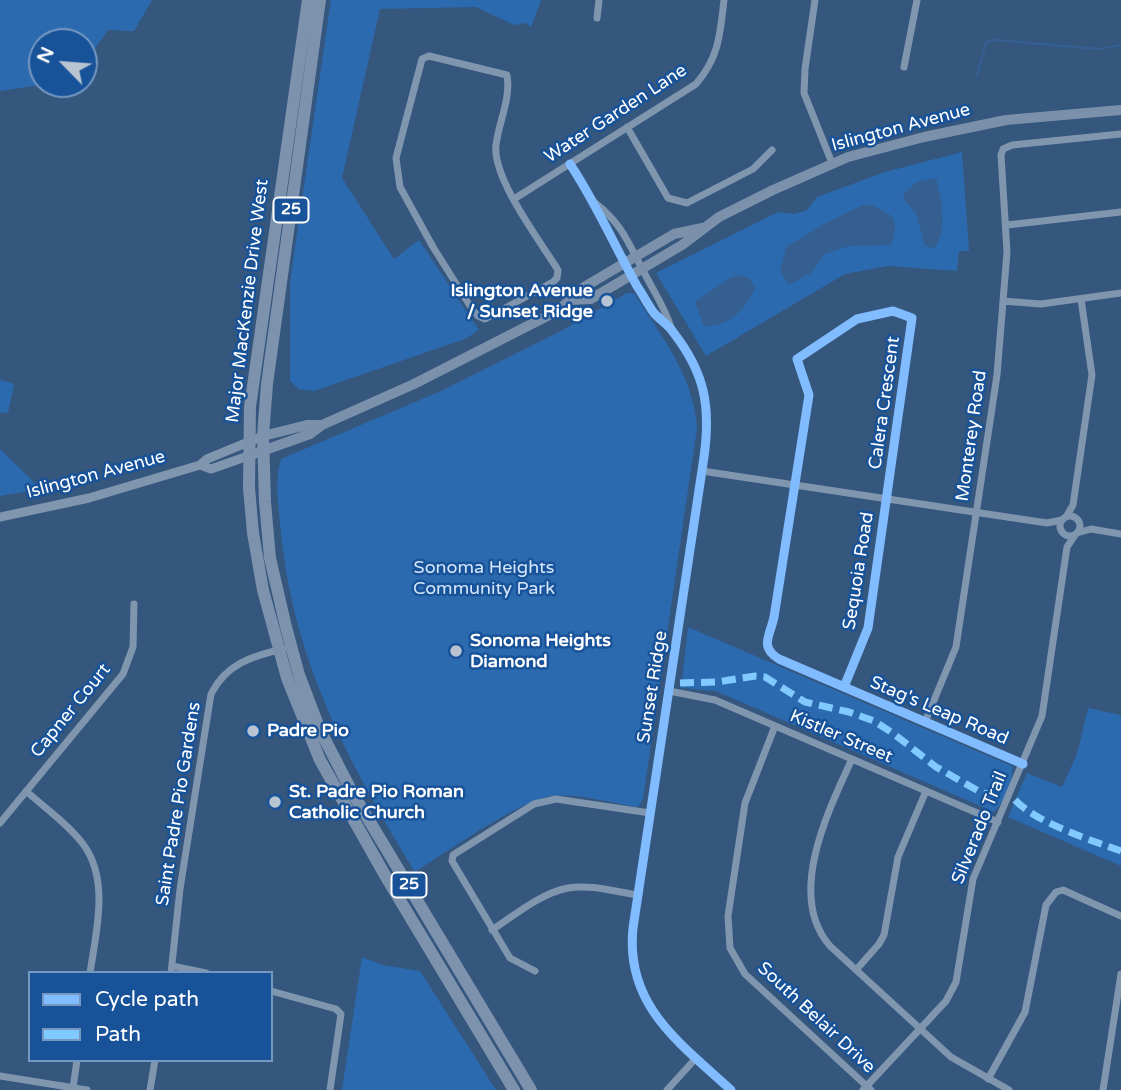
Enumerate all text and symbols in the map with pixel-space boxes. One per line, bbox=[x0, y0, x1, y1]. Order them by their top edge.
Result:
north arrow bbox=[28, 28, 98, 98]
text: N bbox=[33, 43, 59, 67]
street label: Water Garden Lane bbox=[541, 60, 691, 168]
street label: Islington Avenue bbox=[829, 99, 973, 157]
street label: Major MacKenzie Drive West bbox=[222, 178, 274, 424]
road number: 25 bbox=[274, 198, 308, 222]
place label: Islington Avenue / Sunset Ridge bbox=[450, 280, 593, 322]
marker: Islington Avenue / Sunset Ridge bbox=[599, 293, 615, 309]
street label: Calera Crescent bbox=[865, 335, 905, 471]
street label: Monterey Road bbox=[952, 369, 992, 503]
street label: Islington Avenue bbox=[24, 446, 168, 504]
street label: Sequoia Road bbox=[839, 511, 879, 631]
park label: Sonoma Heights Community Park bbox=[413, 557, 555, 600]
street label: Sunset Ridge bbox=[633, 629, 673, 745]
place label: Sonoma Heights Diamond bbox=[470, 630, 611, 672]
marker: Sonoma Heights Diamond bbox=[448, 643, 464, 659]
street label: Capner Court bbox=[27, 660, 115, 762]
street label: Stag's Leap Road bbox=[867, 672, 1011, 750]
street label: Saint Padre Pio Gardens bbox=[152, 701, 206, 907]
street label: Kistler Street bbox=[786, 706, 896, 768]
place label: Padre Pio bbox=[267, 720, 349, 742]
marker: Padre Pio bbox=[245, 723, 261, 739]
street label: Silverado Trail bbox=[948, 769, 1012, 887]
place label: St. Padre Pio Roman Catholic Church bbox=[289, 781, 464, 824]
marker: St. Padre Pio Roman Catholic Church bbox=[267, 794, 283, 810]
road number: 25 bbox=[392, 872, 426, 898]
street label: South Belair Drive bbox=[753, 958, 879, 1078]
legend bbox=[28, 971, 273, 1062]
text: Cycle path bbox=[95, 987, 199, 1012]
text: Path bbox=[95, 1022, 141, 1047]

